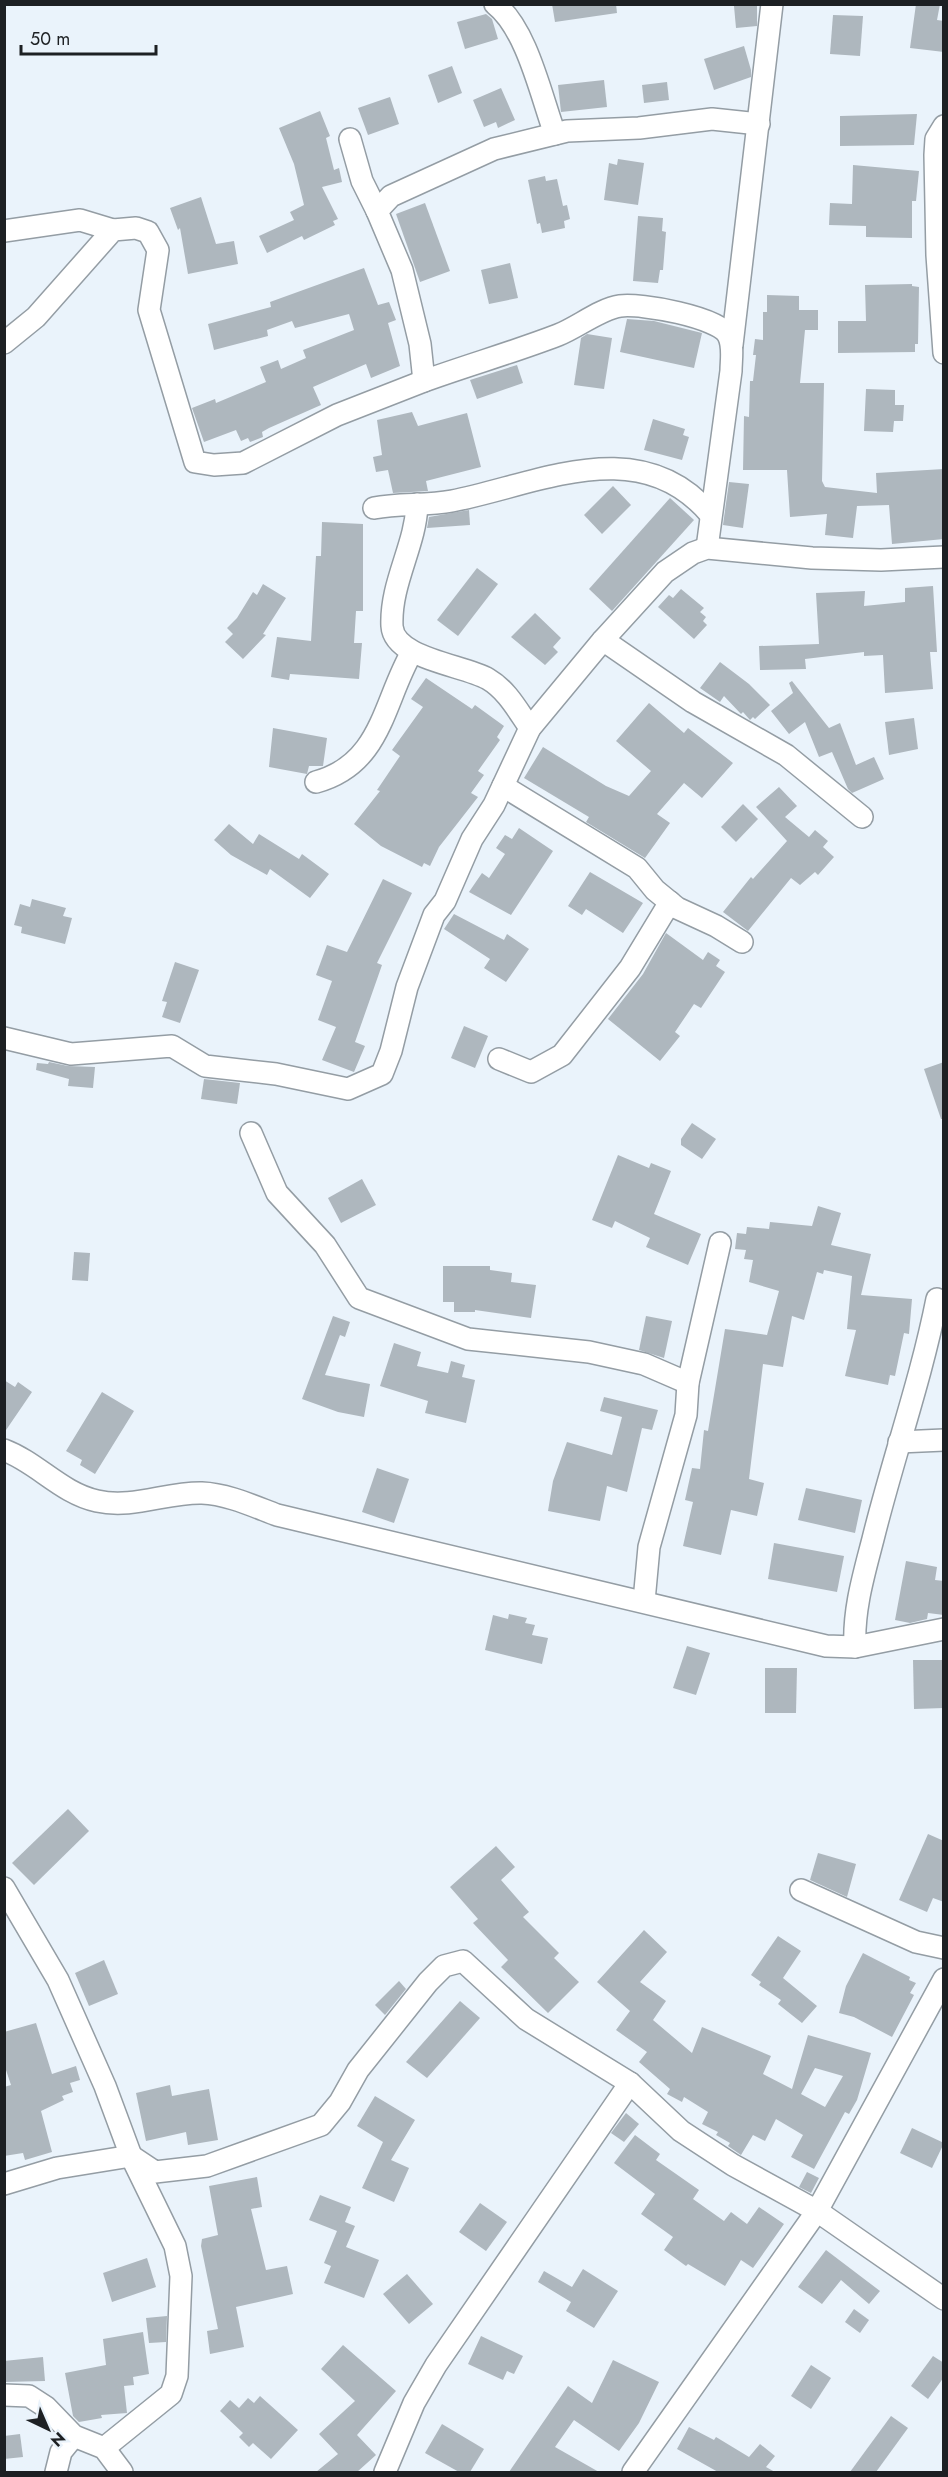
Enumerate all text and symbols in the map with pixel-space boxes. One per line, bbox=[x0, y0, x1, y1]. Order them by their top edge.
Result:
scale bar bbox=[21, 18, 156, 56]
text: 50 m bbox=[30, 26, 70, 52]
north arrow bbox=[18, 2399, 78, 2459]
text: N bbox=[46, 2427, 71, 2452]

